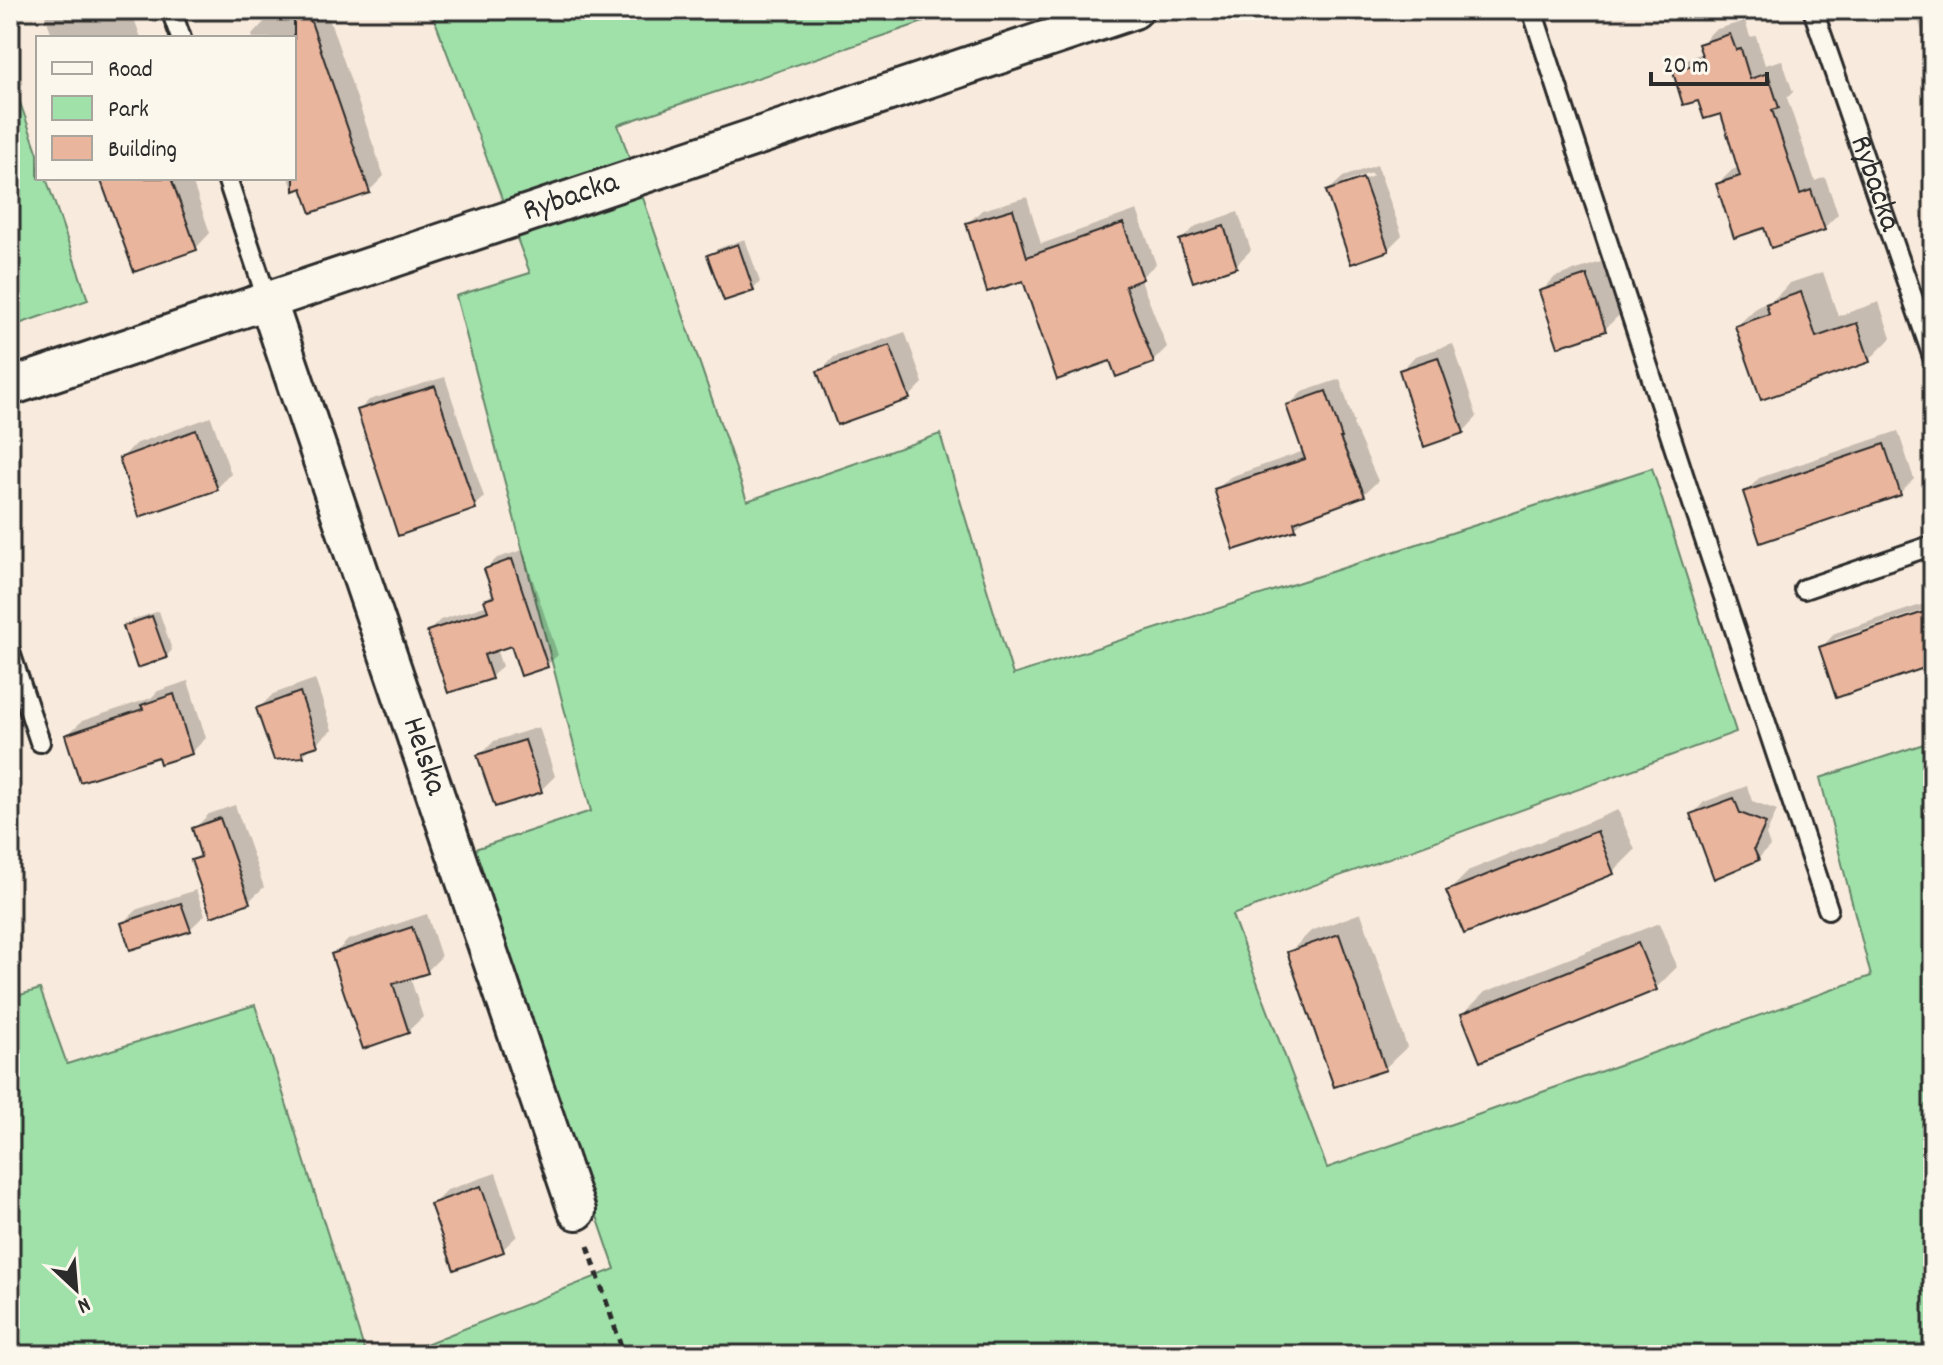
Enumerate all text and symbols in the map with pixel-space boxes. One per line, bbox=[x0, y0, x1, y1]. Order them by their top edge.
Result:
legend bbox=[36, 36, 296, 180]
scale bar bbox=[1651, 36, 1767, 86]
text: 20 m bbox=[1663, 50, 1709, 84]
text: Road bbox=[108, 54, 153, 88]
text: Park bbox=[108, 94, 149, 128]
street label: Rybacka bbox=[1835, 130, 1911, 239]
text: Building bbox=[108, 134, 177, 168]
street label: Rybacka bbox=[517, 161, 626, 236]
street label: Helska bbox=[388, 711, 457, 803]
north arrow bbox=[36, 1249, 116, 1329]
text: N bbox=[71, 1288, 95, 1320]

